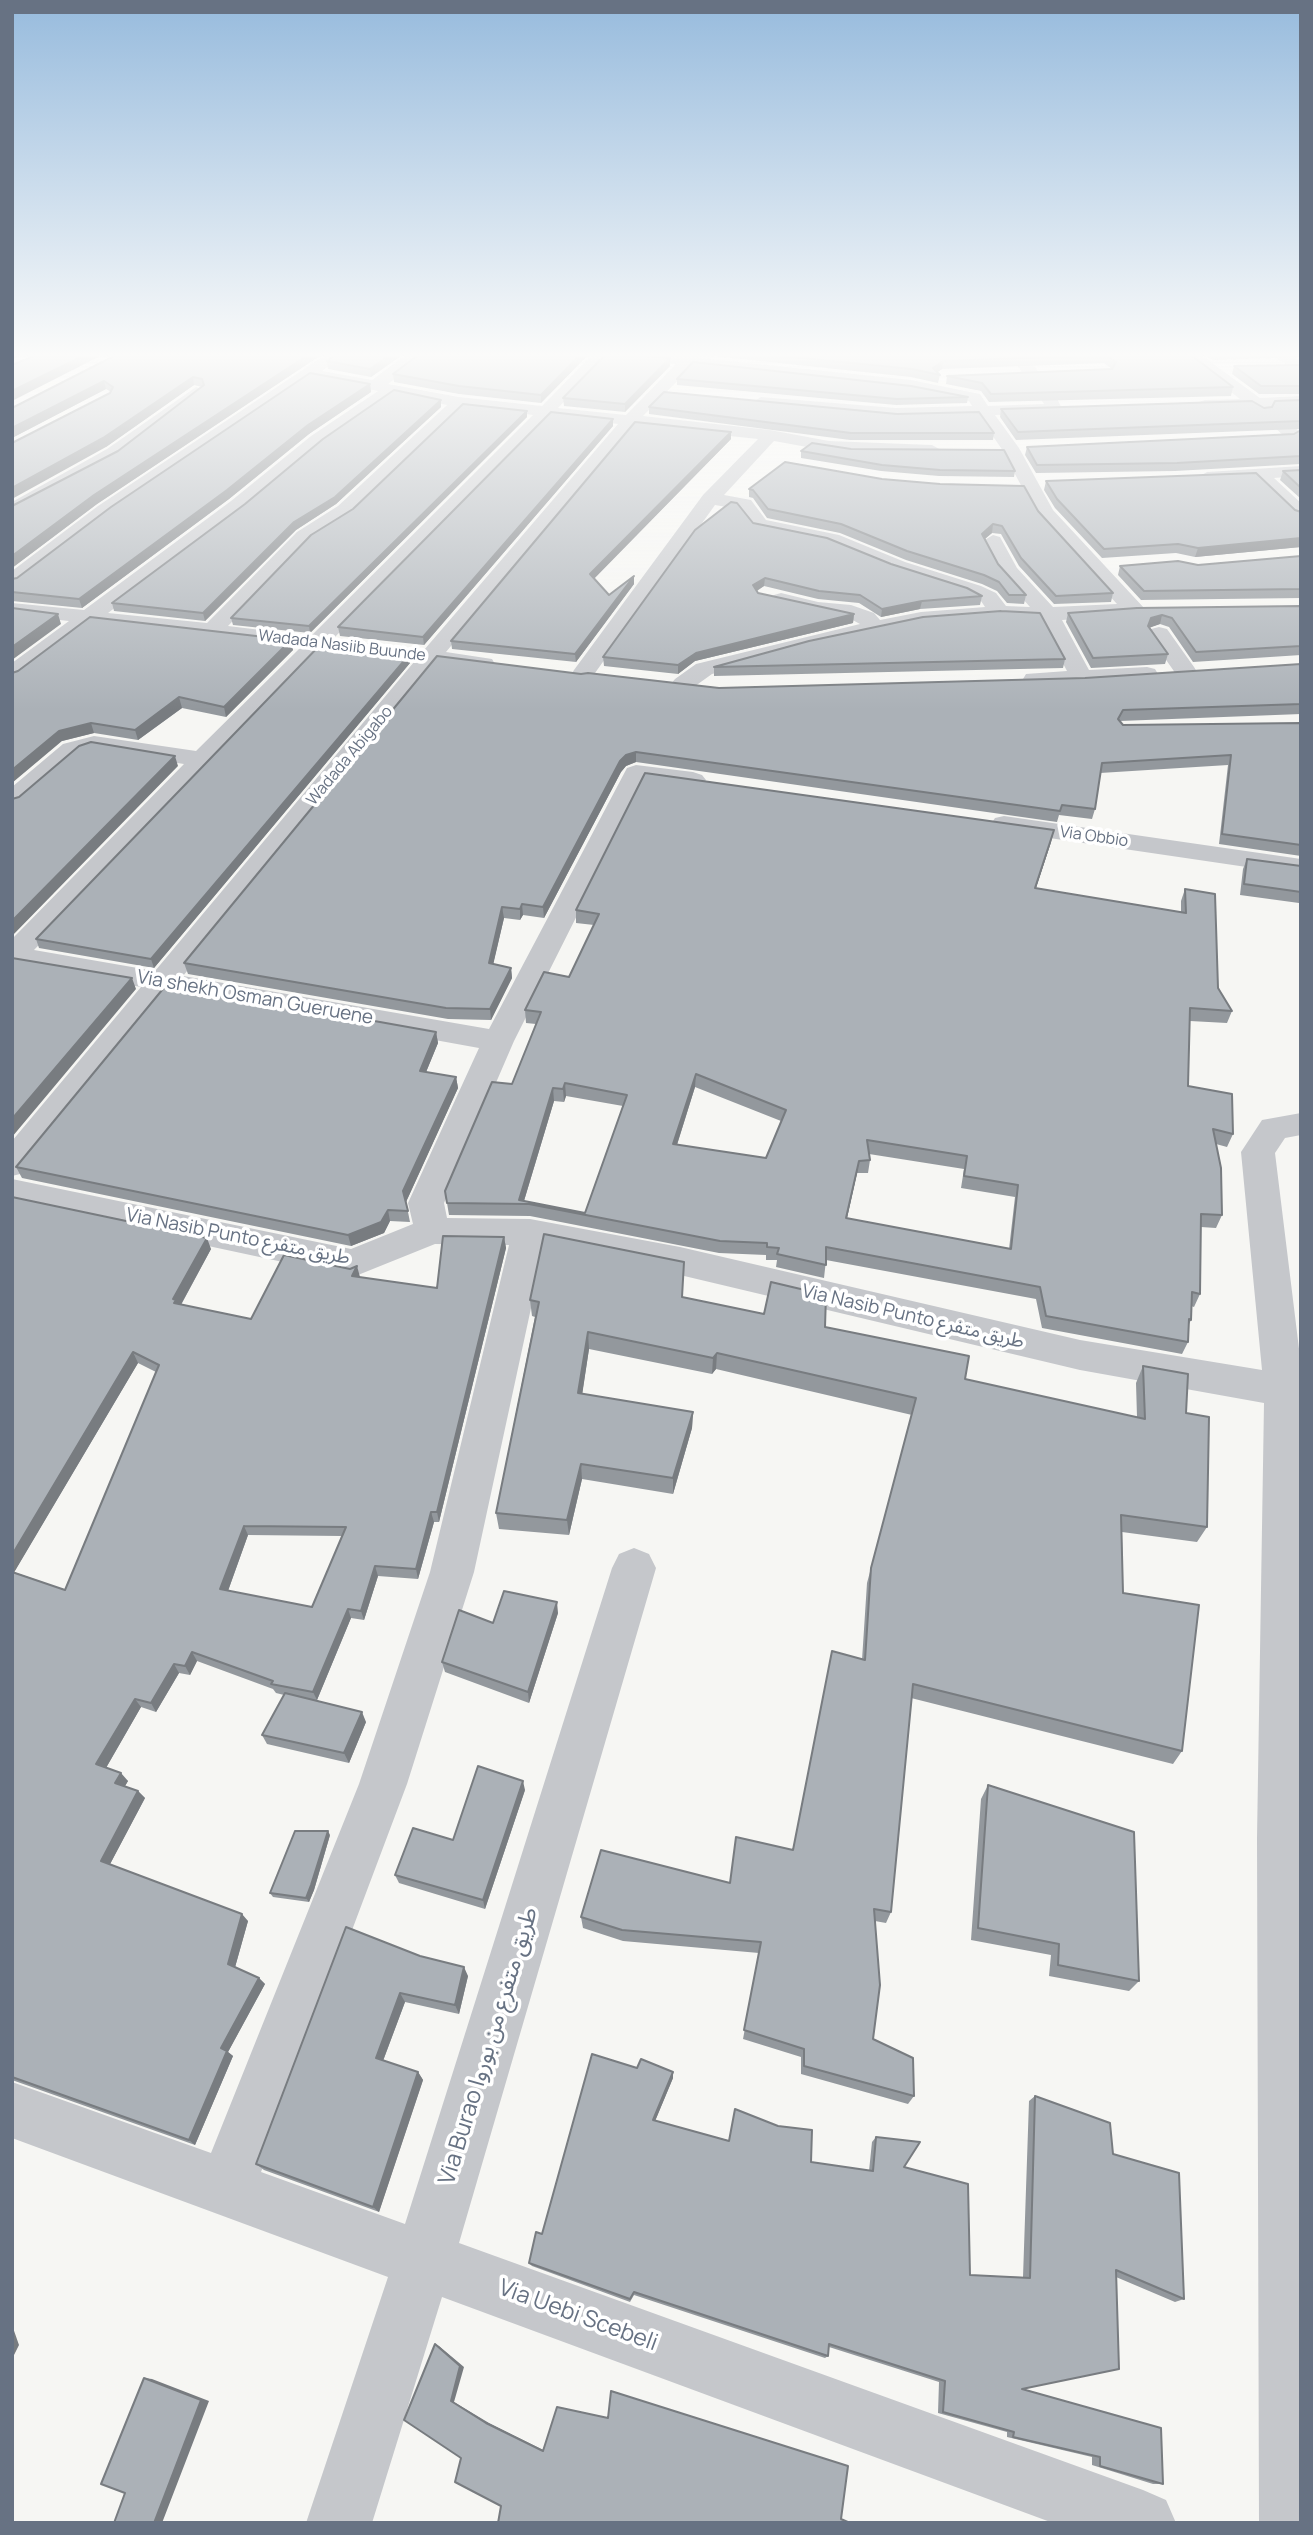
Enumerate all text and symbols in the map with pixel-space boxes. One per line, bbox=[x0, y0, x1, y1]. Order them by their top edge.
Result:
street label: Wadada Nasiib Buunde bbox=[257, 626, 427, 666]
street label: Wadada Abigabo bbox=[303, 702, 397, 810]
street label: Via Obbio bbox=[1059, 823, 1129, 851]
street label: Via shekh Osman Gueruene bbox=[135, 966, 375, 1030]
street label: Via Nasib Punto طريق متفرع bbox=[124, 1204, 352, 1270]
street label: Via Nasib Punto طريق متفرع bbox=[800, 1280, 1026, 1354]
street label: Via Burao طريق متفرع من بوروا bbox=[434, 1904, 544, 2188]
street label: Via Uebi Scebeli bbox=[495, 2274, 661, 2358]

